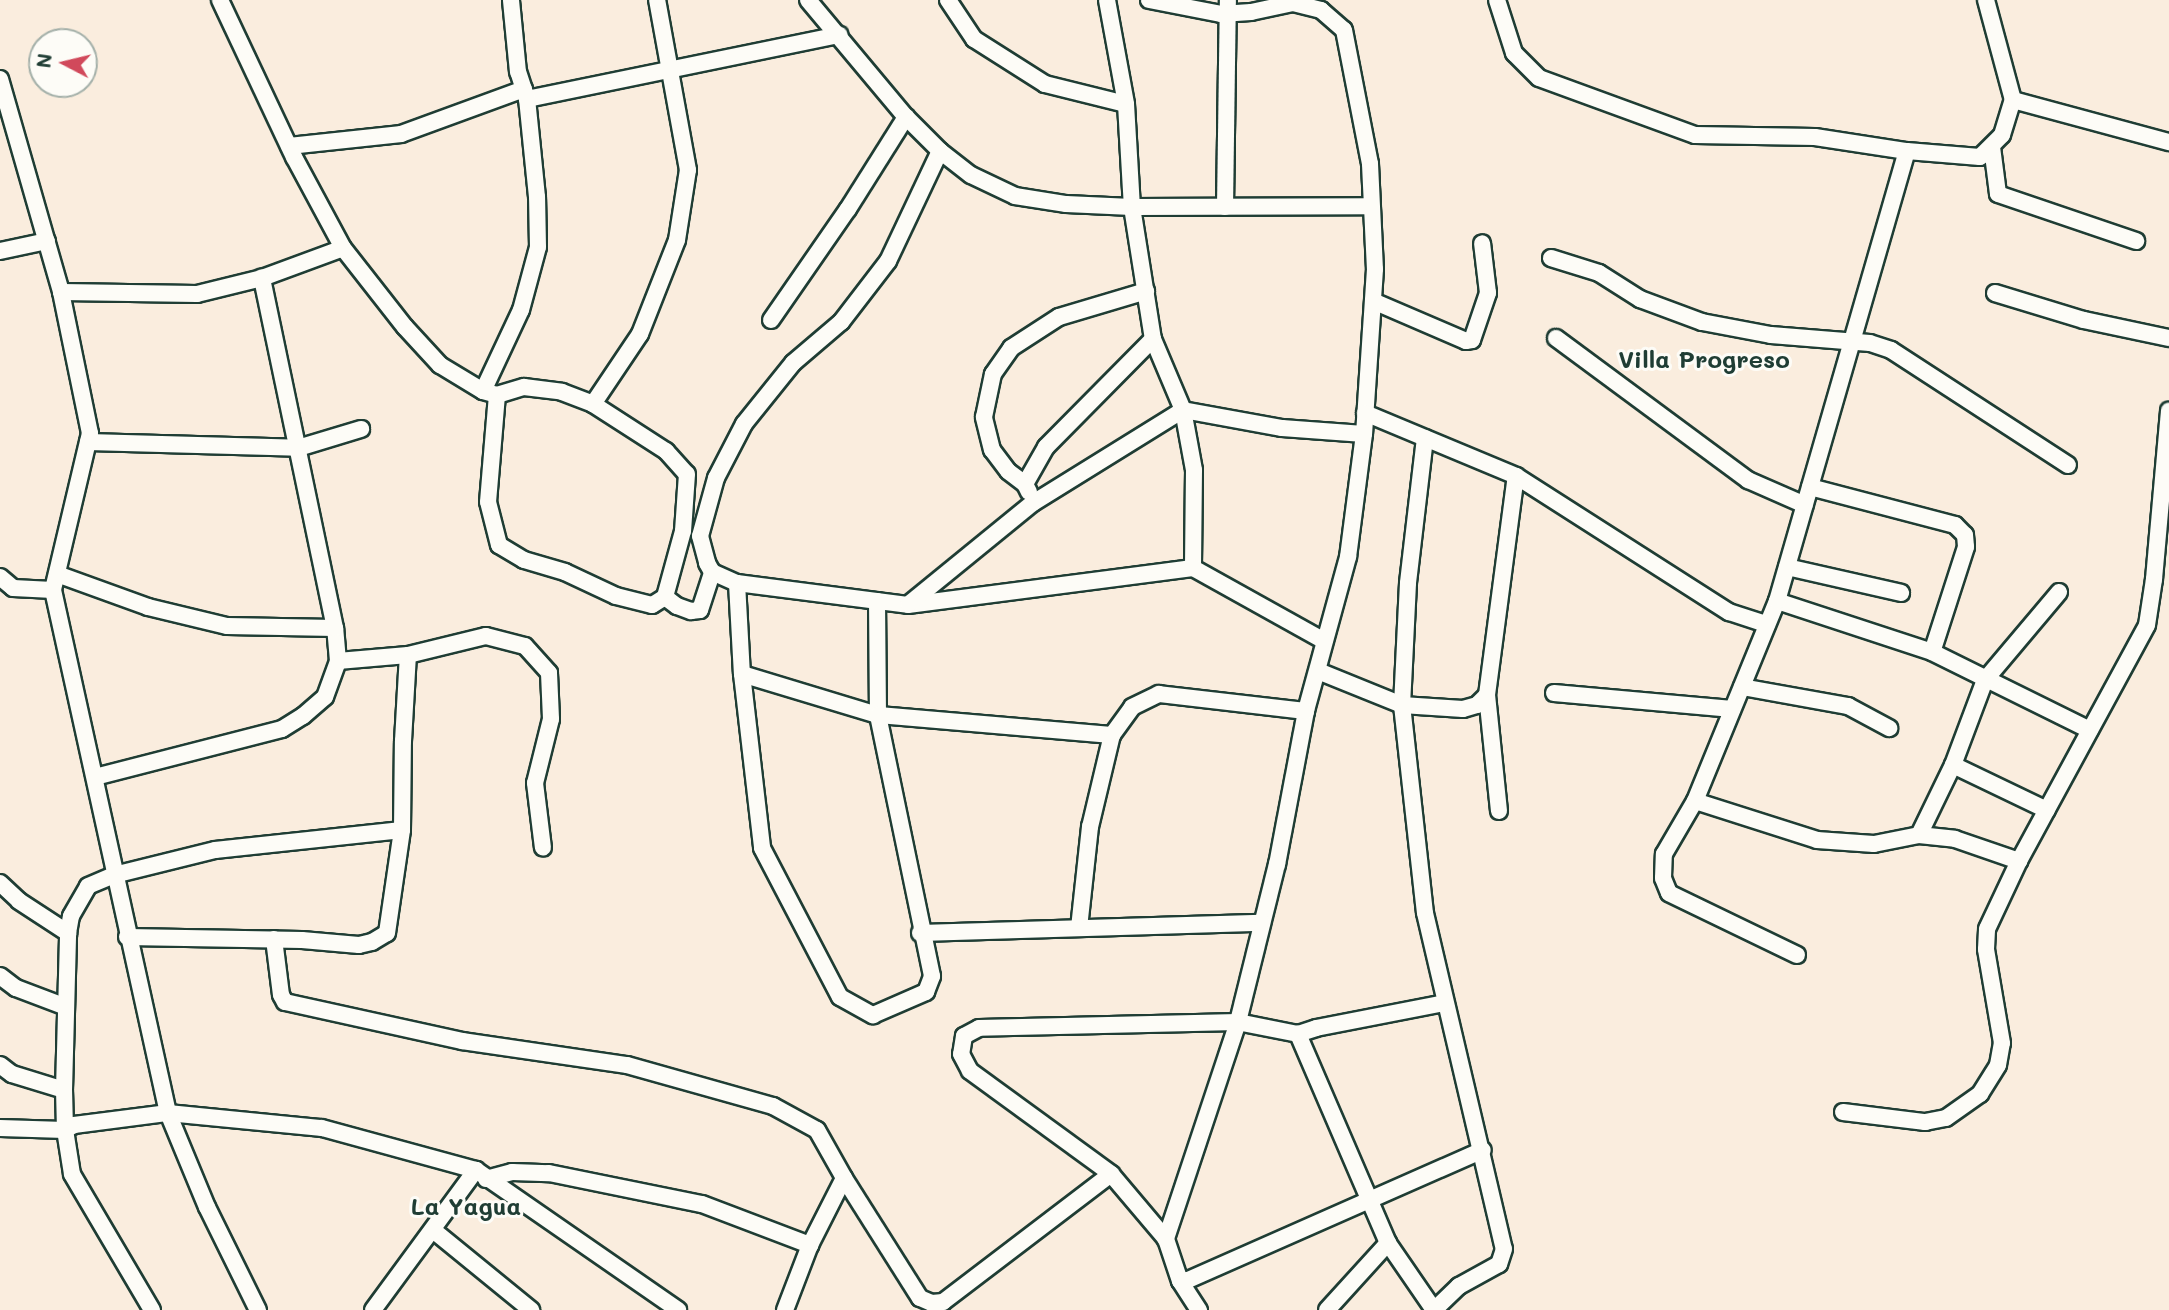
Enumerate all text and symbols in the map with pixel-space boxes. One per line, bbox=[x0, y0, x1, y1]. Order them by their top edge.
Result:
north arrow bbox=[28, 28, 98, 98]
text: N bbox=[30, 52, 57, 69]
district label: Villa Progreso bbox=[1618, 345, 1790, 373]
district label: La Yagua bbox=[411, 1192, 521, 1220]

